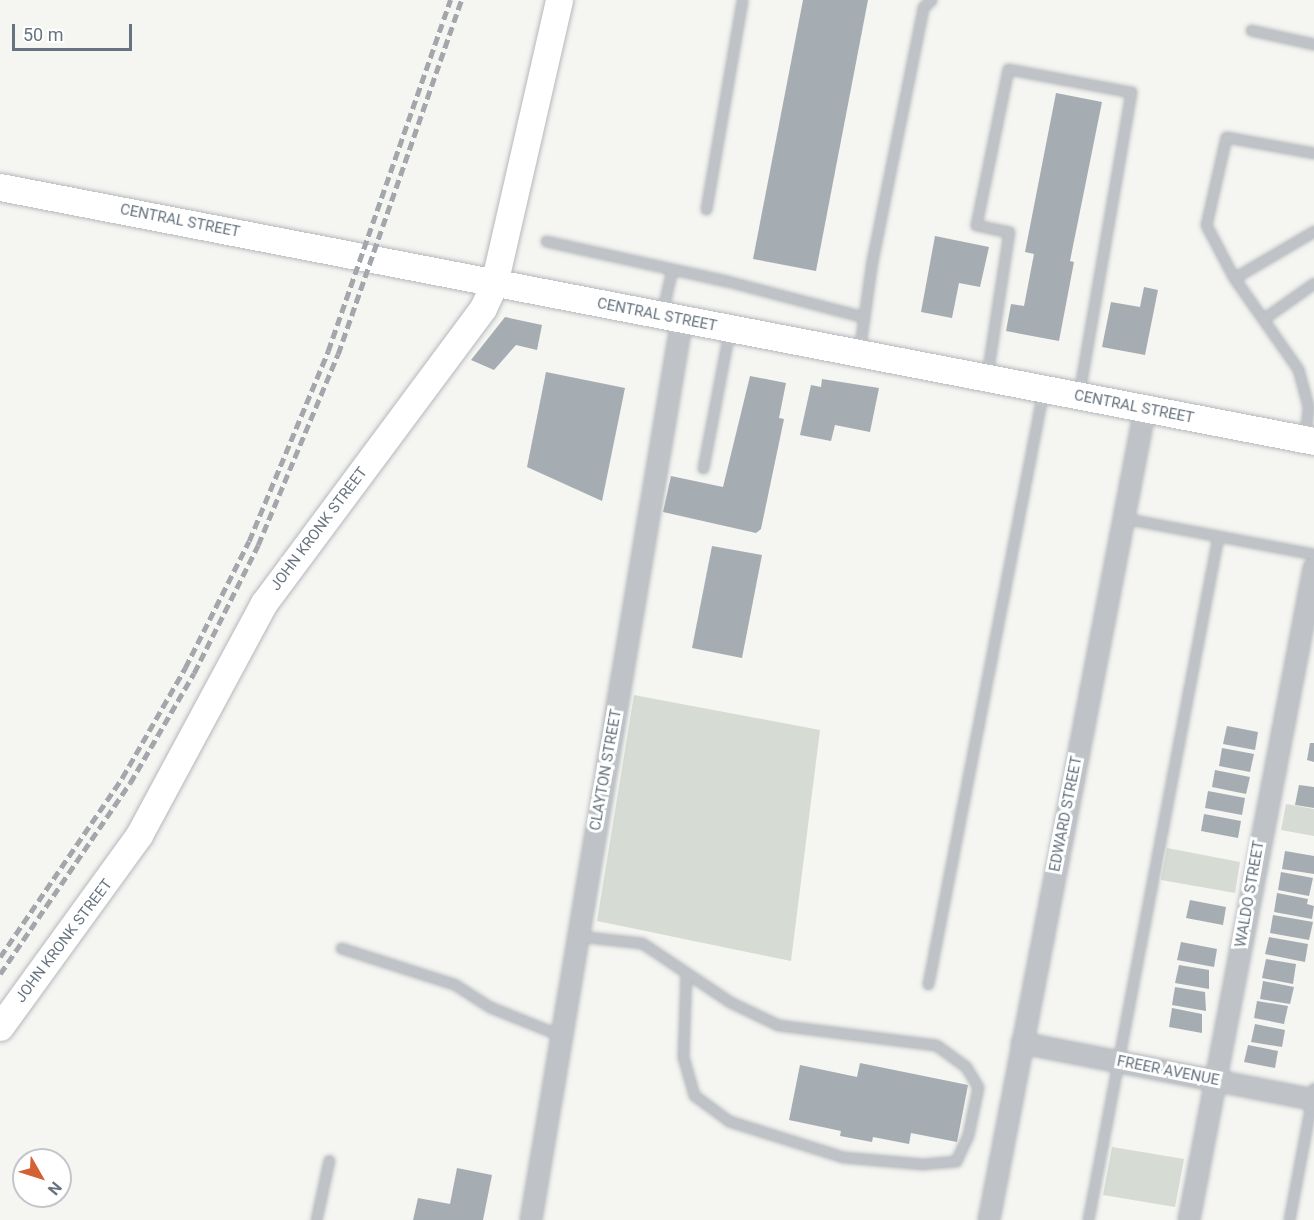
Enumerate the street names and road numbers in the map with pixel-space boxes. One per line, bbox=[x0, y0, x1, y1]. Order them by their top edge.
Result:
street label: CENTRAL STREET bbox=[119, 201, 241, 241]
street label: CENTRAL STREET bbox=[596, 295, 718, 335]
street label: CENTRAL STREET bbox=[1073, 387, 1195, 427]
street label: JOHN KRONK STREET bbox=[267, 464, 371, 594]
street label: CLAYTON STREET bbox=[586, 708, 626, 832]
street label: EDWARD STREET bbox=[1046, 755, 1086, 873]
street label: WALDO STREET bbox=[1232, 839, 1268, 949]
street label: JOHN KRONK STREET bbox=[12, 876, 116, 1006]
street label: FREER AVENUE bbox=[1115, 1052, 1221, 1090]

